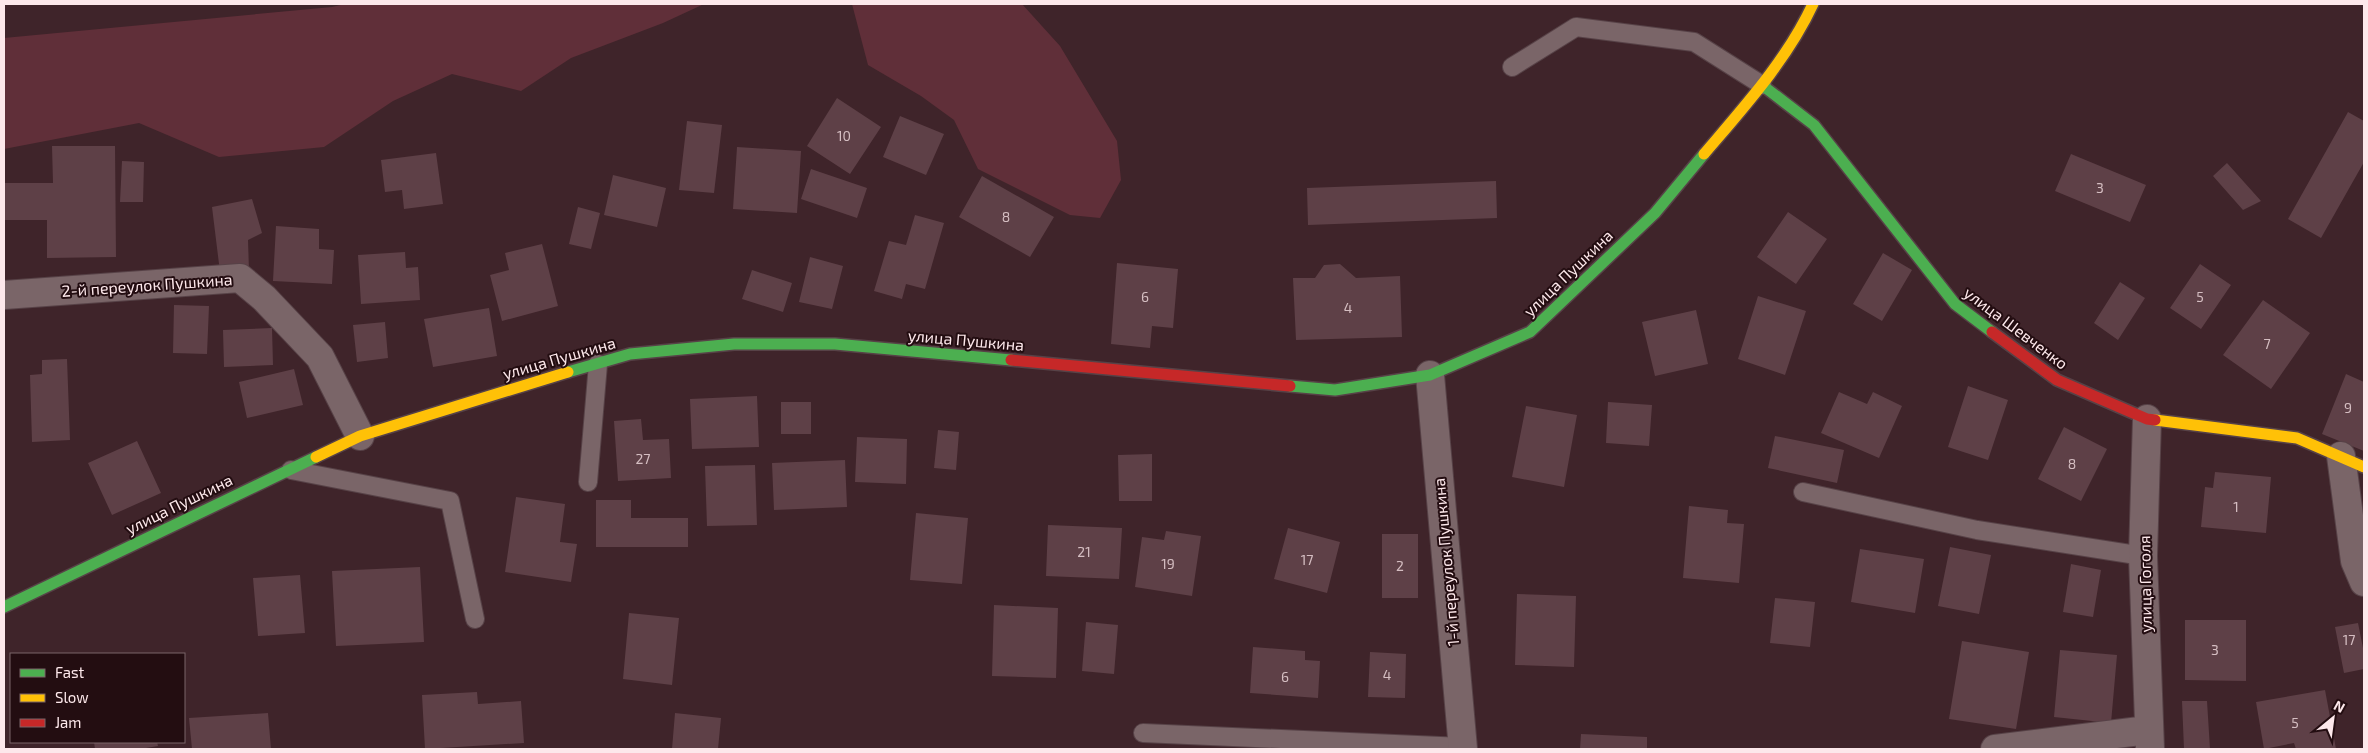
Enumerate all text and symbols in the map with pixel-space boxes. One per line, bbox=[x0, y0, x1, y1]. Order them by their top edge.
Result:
house number: 10 bbox=[837, 127, 851, 144]
house number: 3 bbox=[2096, 179, 2104, 196]
house number: 8 bbox=[1002, 208, 1010, 225]
street label: улица Пушкина bbox=[1519, 225, 1617, 321]
street label: 2-й переулок Пушкина bbox=[61, 269, 233, 301]
street label: улица Шевченко bbox=[1960, 282, 2072, 374]
house number: 6 bbox=[1141, 288, 1149, 305]
house number: 5 bbox=[2196, 288, 2204, 305]
house number: 4 bbox=[1344, 299, 1352, 316]
street label: улица Пушкина bbox=[907, 325, 1025, 355]
street label: улица Пушкина bbox=[500, 332, 618, 384]
house number: 7 bbox=[2263, 335, 2271, 352]
house number: 9 bbox=[2344, 399, 2352, 416]
house number: 27 bbox=[635, 450, 651, 467]
house number: 8 bbox=[2068, 455, 2076, 472]
street label: улица Пушкина bbox=[122, 469, 236, 539]
street label: 1-й переулок Пушкина bbox=[1429, 477, 1463, 647]
house number: 1 bbox=[2233, 498, 2239, 515]
street label: улица Гоголя bbox=[2134, 535, 2156, 633]
house number: 21 bbox=[1077, 543, 1091, 560]
house number: 17 bbox=[1301, 551, 1313, 568]
house number: 19 bbox=[1161, 555, 1175, 572]
house number: 2 bbox=[1396, 557, 1404, 574]
house number: 17 bbox=[2343, 631, 2355, 648]
house number: 3 bbox=[2211, 641, 2219, 658]
legend bbox=[10, 653, 185, 743]
text: Fast bbox=[55, 663, 85, 681]
house number: 4 bbox=[1383, 666, 1391, 683]
house number: 6 bbox=[1281, 668, 1289, 685]
text: Slow bbox=[55, 688, 89, 706]
north arrow bbox=[2308, 693, 2358, 743]
text: N bbox=[2331, 696, 2348, 716]
text: Jam bbox=[55, 713, 81, 731]
house number: 5 bbox=[2291, 714, 2299, 731]

